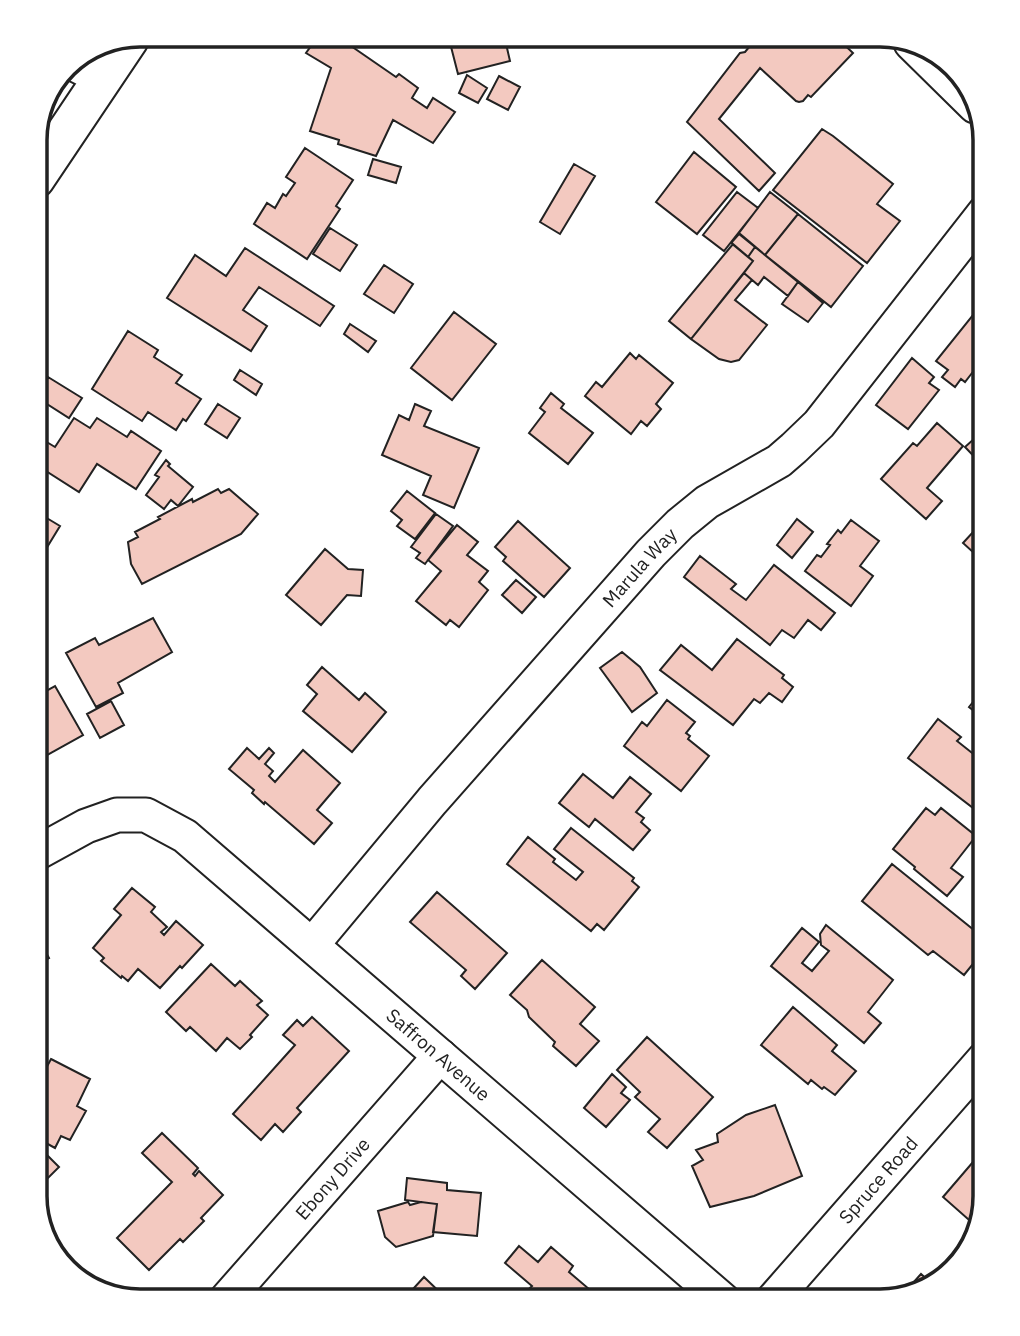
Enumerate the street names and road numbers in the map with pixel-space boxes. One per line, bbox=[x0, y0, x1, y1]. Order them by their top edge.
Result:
street label: Marula Way bbox=[597, 522, 682, 612]
street label: Saffron Avenue bbox=[381, 1003, 495, 1106]
street label: Spruce Road bbox=[834, 1131, 923, 1228]
street label: Ebony Drive bbox=[290, 1132, 375, 1225]

